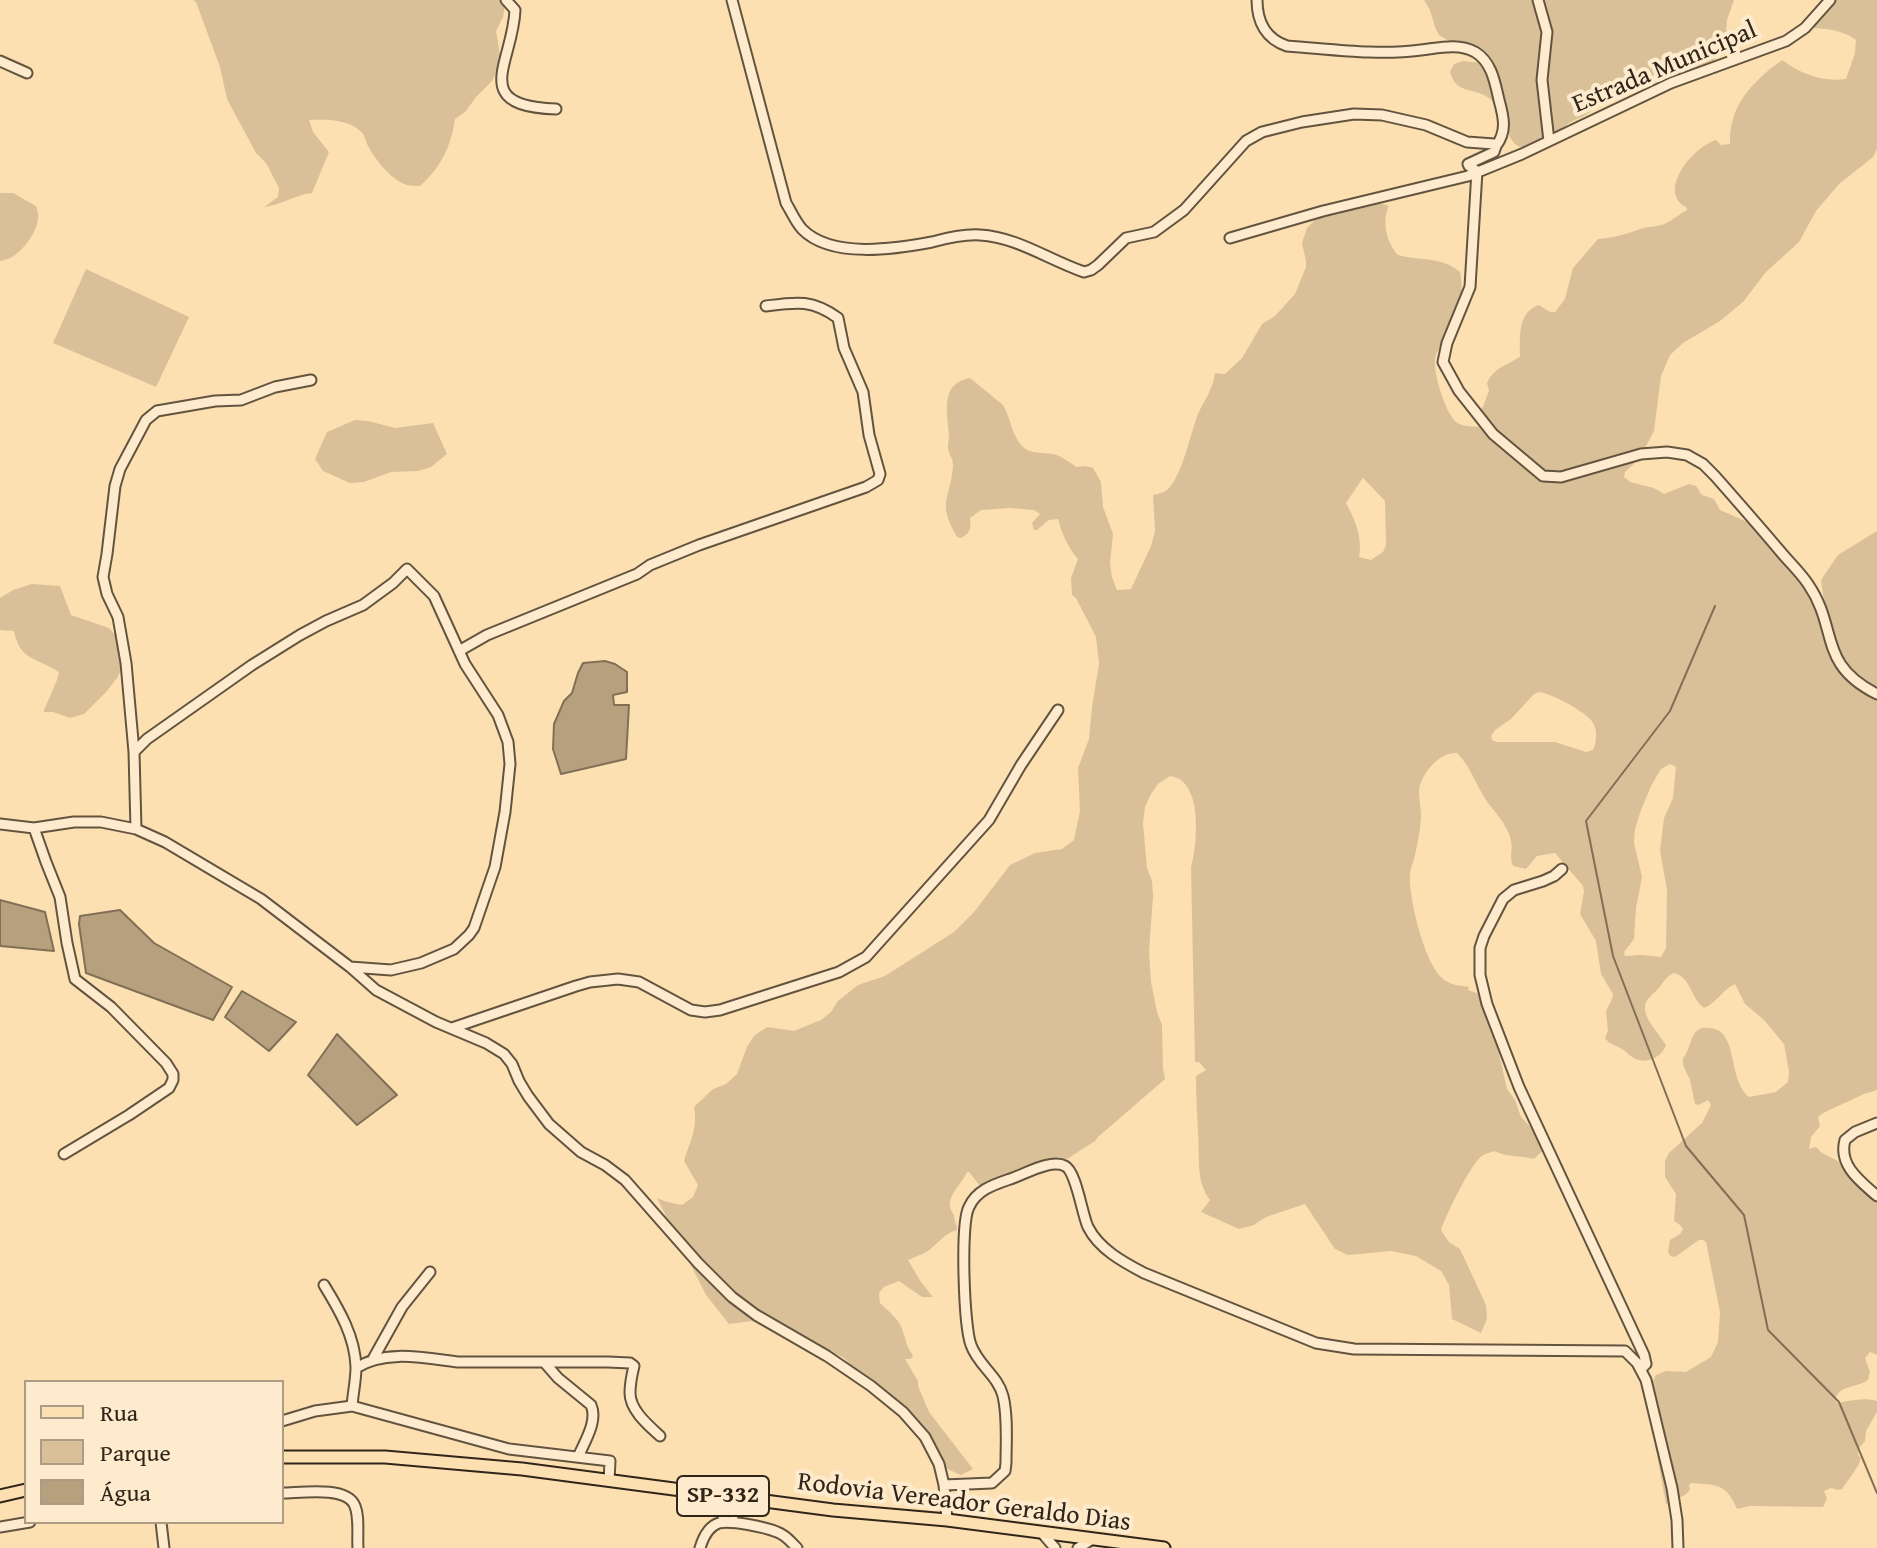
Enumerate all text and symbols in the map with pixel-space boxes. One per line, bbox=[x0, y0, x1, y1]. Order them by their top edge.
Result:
street label: Estrada Municipal bbox=[1568, 15, 1762, 121]
legend bbox=[24, 1380, 284, 1524]
text: Rua bbox=[100, 1395, 138, 1430]
text: Parque bbox=[100, 1435, 171, 1470]
street label: Rodovia Vereador Geraldo Dias bbox=[796, 1467, 1132, 1539]
text: Água bbox=[100, 1475, 151, 1510]
road number: SP-332 bbox=[677, 1476, 769, 1516]

